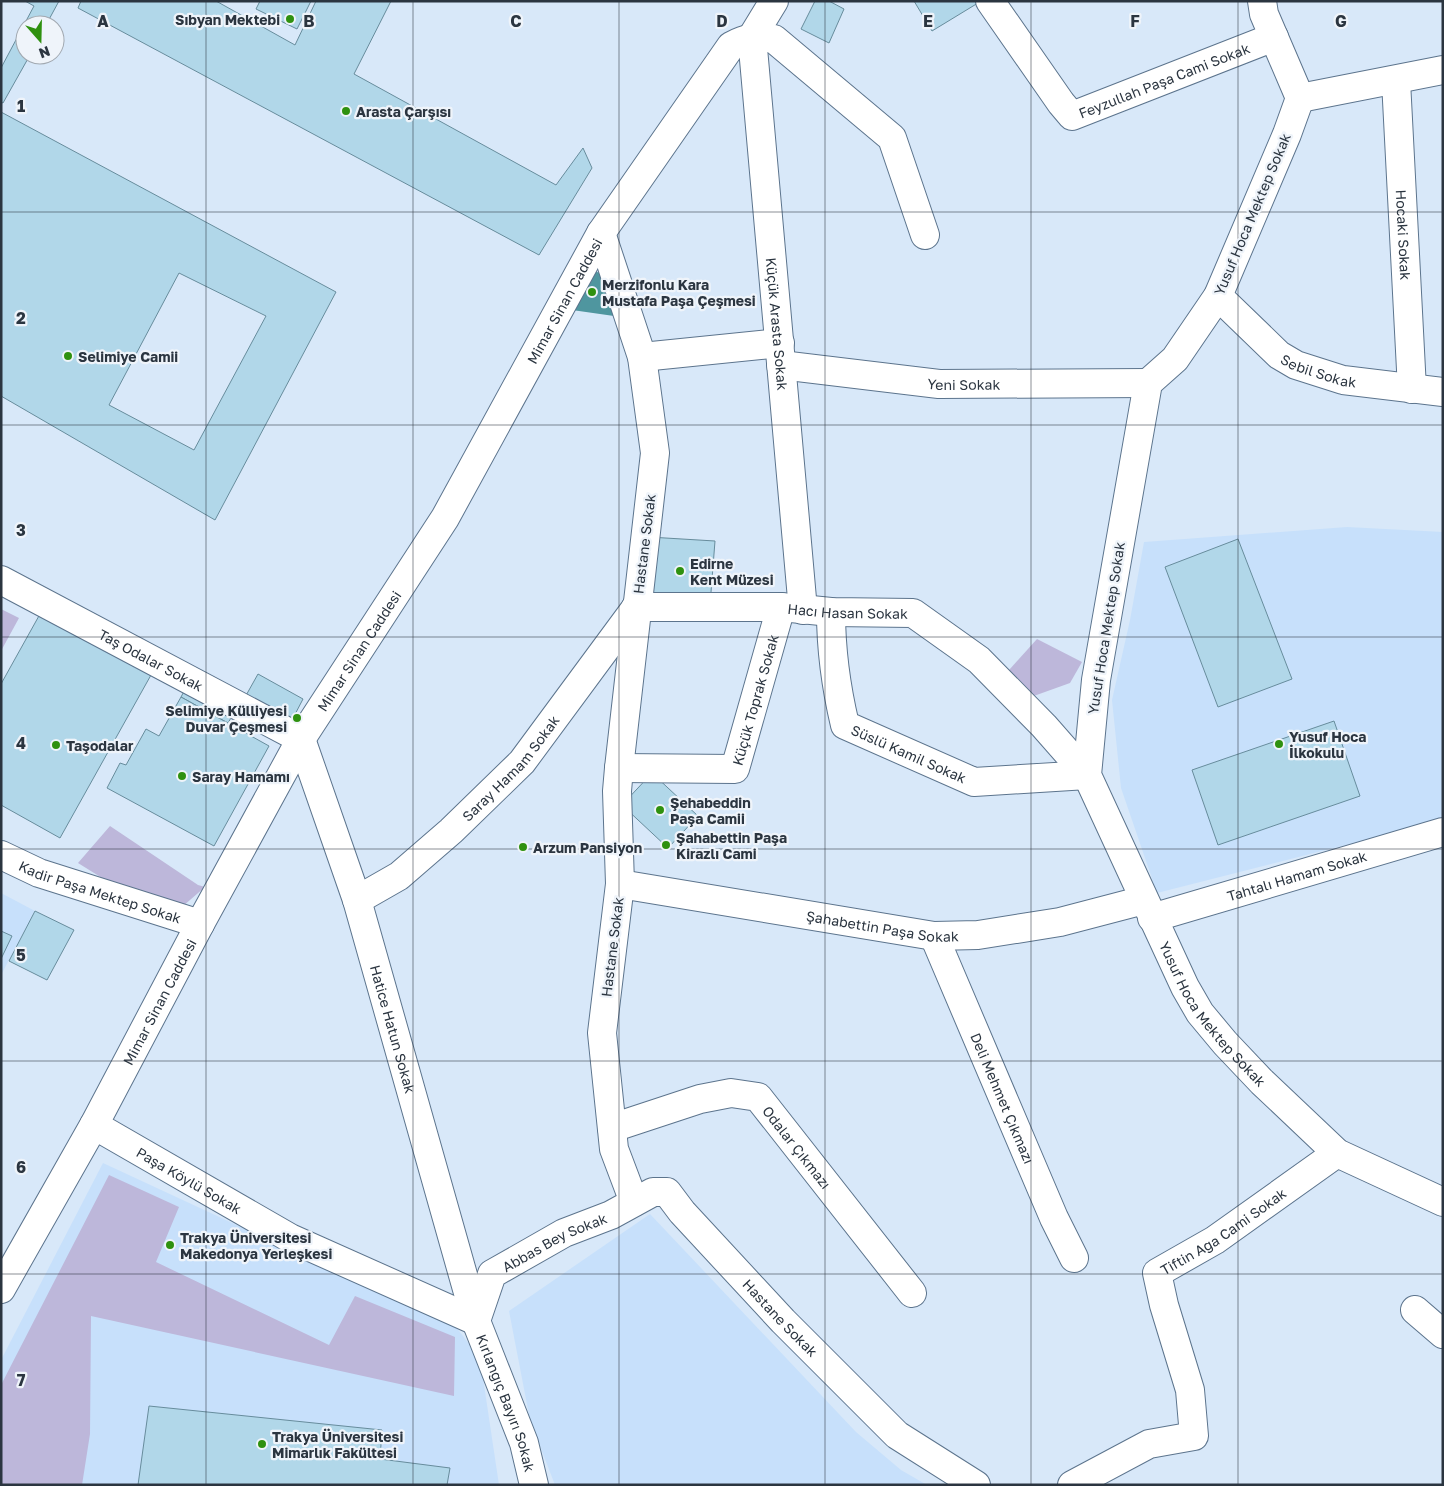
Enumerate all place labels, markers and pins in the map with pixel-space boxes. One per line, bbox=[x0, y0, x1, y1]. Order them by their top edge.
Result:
place label: Sıbyan Mektebi bbox=[175, 11, 280, 28]
marker: Sıbyan Mektebi bbox=[284, 13, 296, 25]
place label: Arasta Çarşısı bbox=[356, 103, 451, 120]
marker: Arasta Çarşısı bbox=[340, 105, 352, 117]
place label: Merzifonlu Kara Mustafa Paşa Çeşmesi bbox=[602, 276, 756, 309]
marker: Merzifonlu Kara Mustafa Paşa Çeşmesi bbox=[586, 286, 598, 298]
place label: Selimiye Camii bbox=[78, 348, 178, 365]
marker: Selimiye Camii bbox=[62, 350, 74, 362]
place label: Edirne Kent Müzesi bbox=[690, 555, 774, 588]
marker: Edirne Kent Müzesi bbox=[674, 565, 686, 577]
place label: Selimiye Külliyesi Duvar Çeşmesi bbox=[165, 702, 287, 735]
marker: Selimiye Külliyesi Duvar Çeşmesi bbox=[291, 712, 303, 724]
place label: Yusuf Hoca İlkokulu bbox=[1289, 728, 1366, 761]
place label: Taşodalar bbox=[66, 737, 134, 754]
marker: Yusuf Hoca İlkokulu bbox=[1273, 738, 1285, 750]
marker: Taşodalar bbox=[50, 739, 62, 751]
place label: Saray Hamamı bbox=[192, 768, 290, 785]
marker: Saray Hamamı bbox=[176, 770, 188, 782]
place label: Şehabeddin Paşa Camii bbox=[670, 794, 751, 827]
marker: Şehabeddin Paşa Camii bbox=[654, 804, 666, 816]
place label: Şahabettin Paşa Kirazlı Cami bbox=[676, 829, 787, 862]
place label: Arzum Pansiyon bbox=[533, 839, 642, 856]
marker: Şahabettin Paşa Kirazlı Cami bbox=[660, 839, 672, 851]
marker: Arzum Pansiyon bbox=[517, 841, 529, 853]
place label: Trakya Üniversitesi Makedonya Yerleşkesi bbox=[180, 1229, 332, 1262]
marker: Trakya Üniversitesi Makedonya Yerleşkesi bbox=[164, 1239, 176, 1251]
place label: Trakya Üniversitesi Mimarlık Fakültesi bbox=[272, 1428, 403, 1461]
marker: Trakya Üniversitesi Mimarlık Fakültesi bbox=[256, 1438, 268, 1450]

